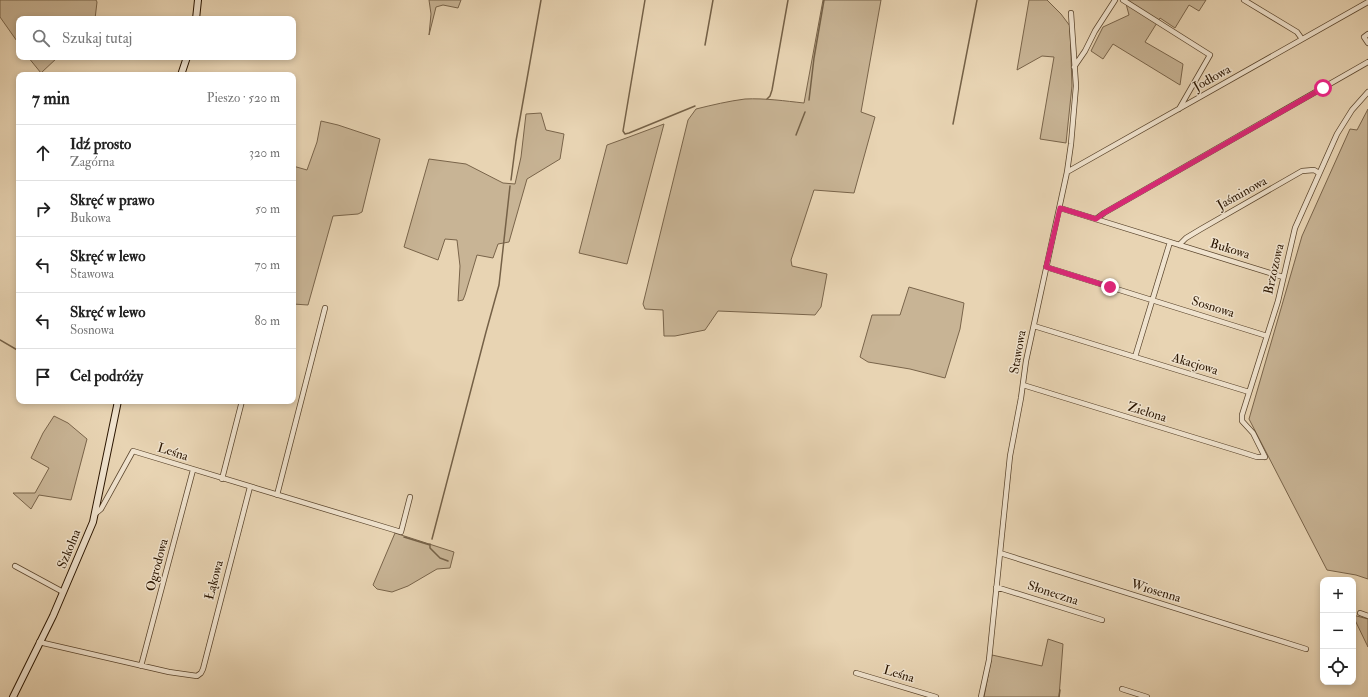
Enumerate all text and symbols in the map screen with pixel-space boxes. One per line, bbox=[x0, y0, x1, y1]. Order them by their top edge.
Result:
search box bbox=[16, 16, 296, 60]
icon: search bbox=[30, 27, 52, 49]
text: Szukaj tutaj bbox=[62, 29, 132, 48]
street label: Jodłowa bbox=[1190, 61, 1234, 95]
route start bbox=[1314, 79, 1332, 97]
text: 7 min bbox=[32, 88, 70, 109]
text: Pieszo · 520 m bbox=[207, 90, 280, 106]
text: Idź prosto bbox=[70, 135, 131, 154]
icon: ahead bbox=[32, 142, 54, 164]
text: 320 m bbox=[249, 145, 280, 161]
text: Zagórna bbox=[70, 154, 115, 170]
street label: Jaśminowa bbox=[1213, 172, 1270, 214]
text: Skręć w prawo bbox=[70, 191, 154, 210]
icon: right bbox=[32, 198, 54, 220]
text: 50 m bbox=[255, 201, 280, 217]
text: Bukowa bbox=[70, 210, 111, 226]
street label: Bukowa bbox=[1208, 235, 1252, 263]
street label: Brzozowa bbox=[1260, 241, 1288, 296]
text: Skręć w lewo bbox=[70, 247, 145, 266]
icon: left bbox=[32, 254, 54, 276]
text: 70 m bbox=[255, 257, 280, 273]
text: Stawowa bbox=[70, 266, 114, 282]
route end bbox=[1101, 278, 1119, 296]
street label: Sosnowa bbox=[1190, 293, 1237, 321]
text: Skręć w lewo bbox=[70, 303, 145, 322]
icon: left bbox=[32, 310, 54, 332]
text: 80 m bbox=[254, 313, 280, 329]
text: Sosnowa bbox=[70, 322, 114, 338]
street label: Stawowa bbox=[1006, 328, 1030, 375]
street label: Akacjowa bbox=[1169, 349, 1221, 379]
icon: arrive bbox=[32, 366, 54, 388]
text: Cel podróży bbox=[70, 367, 143, 386]
street label: Zielona bbox=[1125, 398, 1169, 426]
street label: Leśna bbox=[156, 440, 191, 465]
street label: Szkolna bbox=[54, 526, 85, 571]
street label: Ogrodowa bbox=[142, 536, 172, 593]
street label: Łąkowa bbox=[201, 558, 227, 602]
street label: Wiosenna bbox=[1128, 576, 1184, 606]
street label: Słoneczna bbox=[1026, 577, 1081, 609]
map controls bbox=[1320, 577, 1356, 685]
button: + bbox=[1320, 577, 1356, 613]
button: − bbox=[1320, 613, 1356, 649]
button: locate bbox=[1320, 649, 1356, 685]
street label: Leśna bbox=[882, 662, 917, 686]

